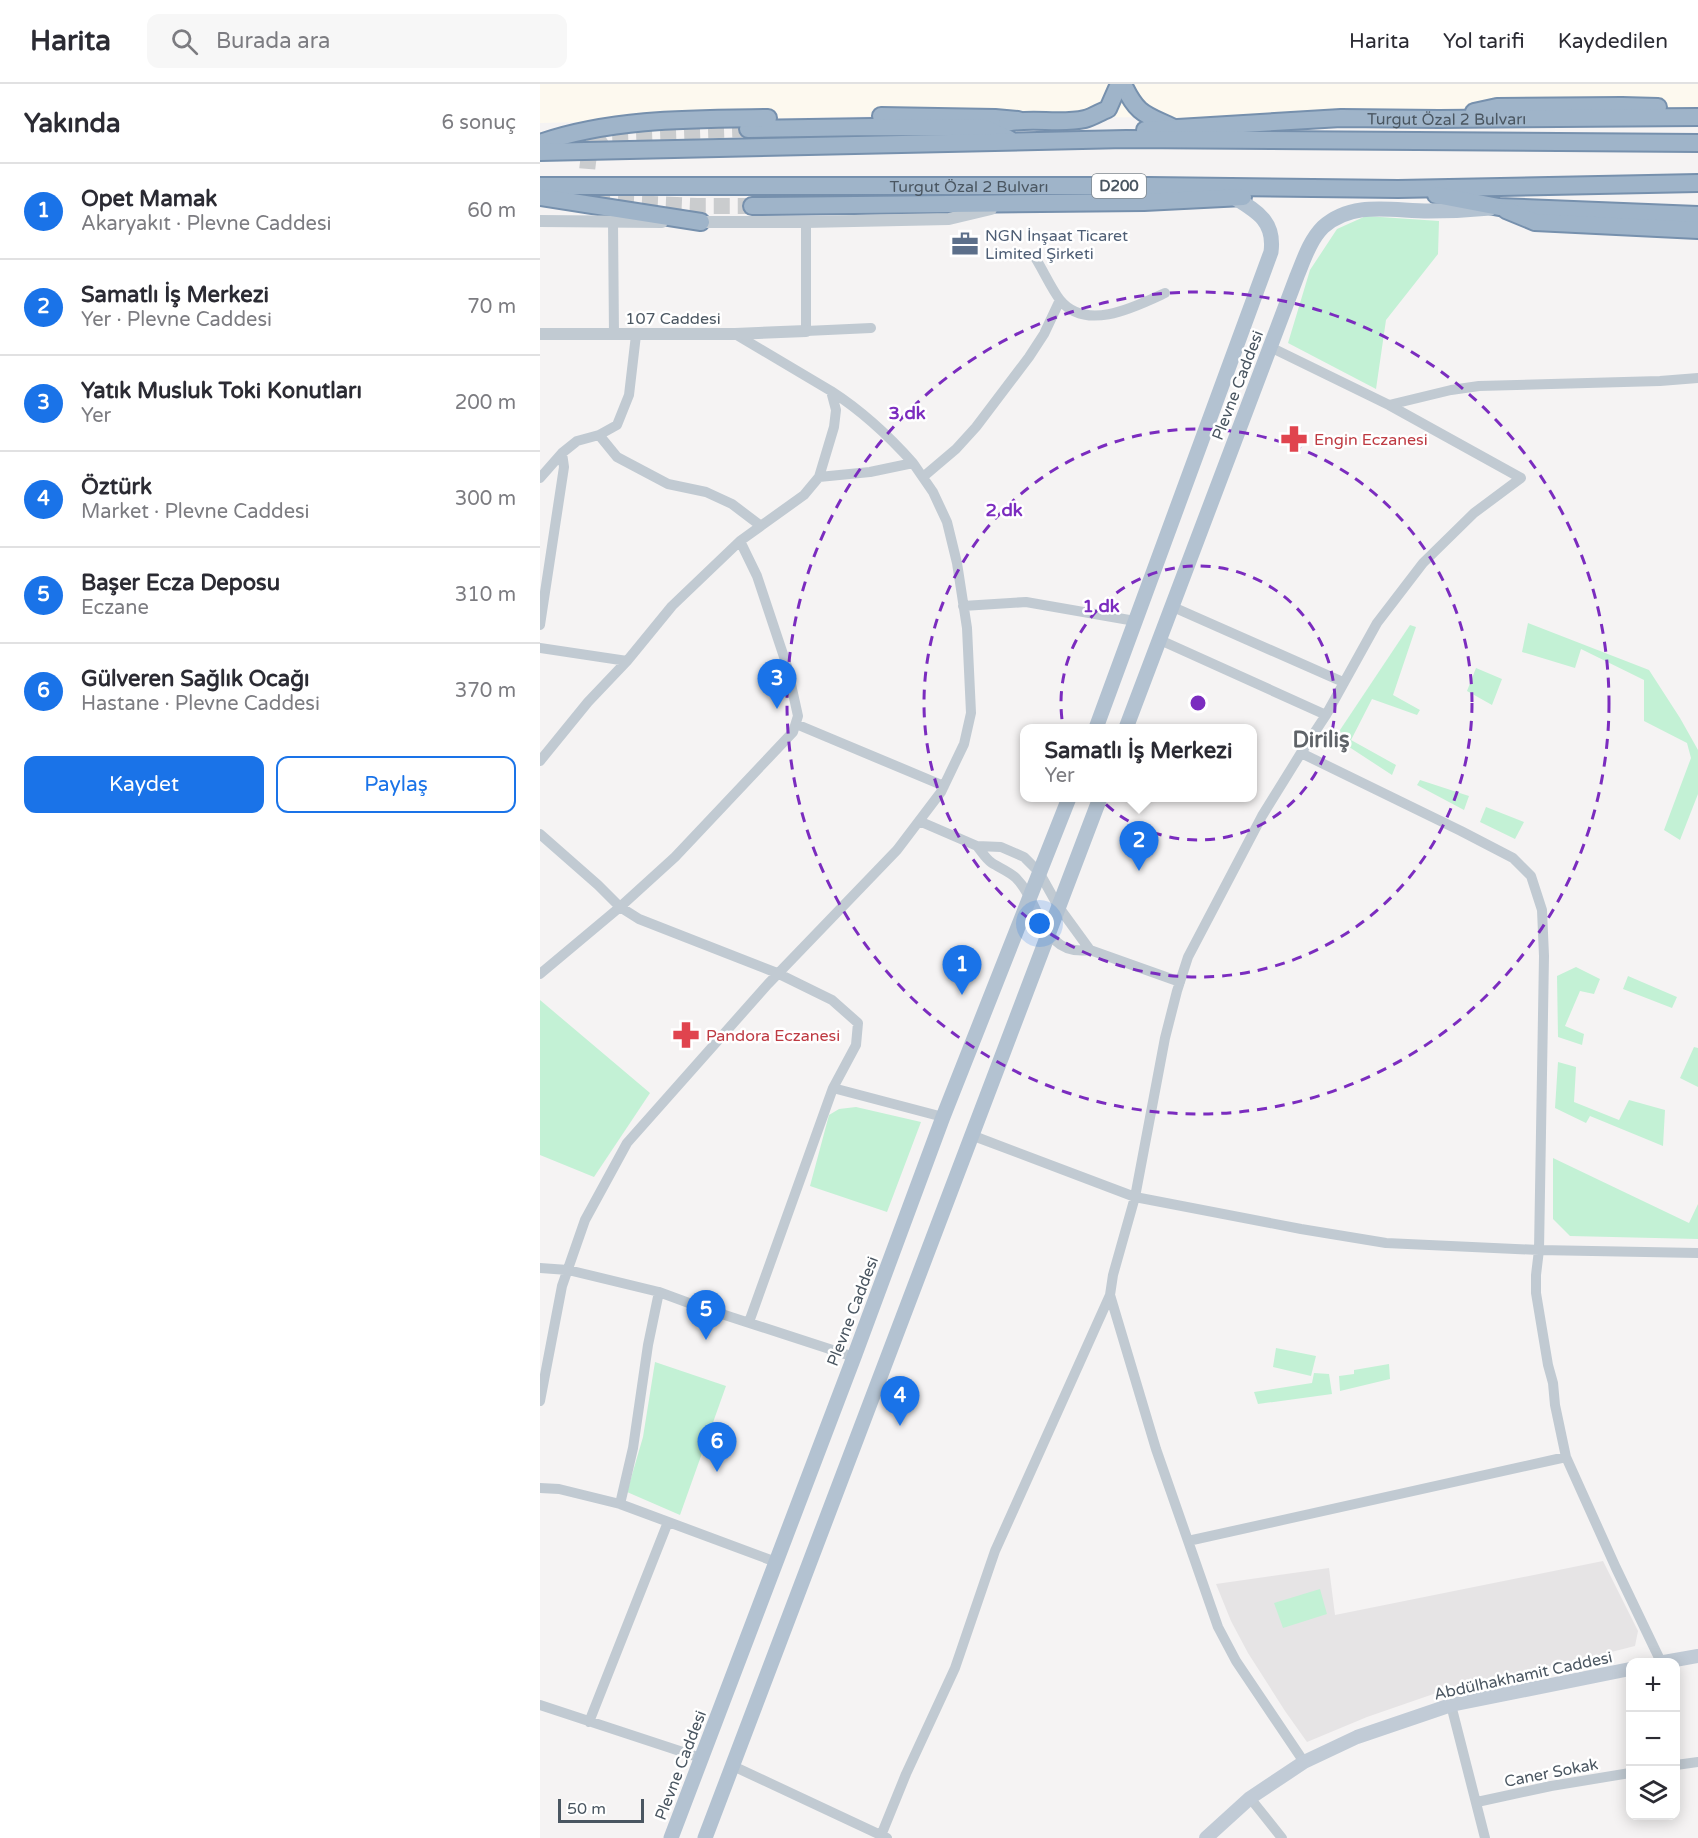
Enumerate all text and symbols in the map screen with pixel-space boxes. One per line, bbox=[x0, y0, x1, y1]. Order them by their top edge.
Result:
search box bbox=[147, 14, 567, 68]
text: Harita bbox=[30, 24, 111, 58]
icon: search bbox=[168, 25, 201, 58]
text: Burada ara bbox=[216, 28, 330, 54]
text: Harita bbox=[1349, 29, 1410, 54]
text: Yol tarifi bbox=[1443, 29, 1525, 54]
text: Kaydedilen bbox=[1558, 29, 1668, 54]
text: Yakında bbox=[24, 108, 121, 139]
street label: Turgut Özal 2 Bulvarı bbox=[1367, 109, 1526, 130]
text: 6 sonuç bbox=[442, 111, 516, 135]
road number: D200 bbox=[1092, 174, 1146, 198]
street label: Turgut Özal 2 Bulvarı bbox=[889, 177, 1049, 197]
text: Opet Mamak bbox=[81, 186, 217, 212]
text: 1 bbox=[37, 199, 50, 223]
text: 60 m bbox=[467, 199, 516, 223]
text: Akaryakıt · Plevne Caddesi bbox=[81, 212, 331, 236]
place label: NGN İnşaat Ticaret Limited Şirketi bbox=[985, 226, 1128, 264]
office icon: NGN İnşaat Ticaret Limited Şirketi bbox=[950, 229, 980, 259]
text: Samatlı İş Merkezi bbox=[81, 282, 269, 308]
text: 2 bbox=[37, 295, 50, 319]
text: 70 m bbox=[467, 295, 516, 319]
text: Yer · Plevne Caddesi bbox=[81, 308, 272, 332]
street label: 107 Caddesi bbox=[625, 309, 721, 329]
street label: Plevne Caddesi bbox=[1208, 328, 1268, 443]
text: Yatık Musluk Toki Konutları bbox=[81, 378, 362, 404]
text: 3 bbox=[37, 391, 50, 415]
text: 200 m bbox=[455, 391, 516, 415]
text: 3 dk bbox=[888, 402, 926, 424]
text: Yer bbox=[81, 404, 111, 428]
pharmacy icon: Engin Eczanesi bbox=[1279, 424, 1309, 454]
place label: Engin Eczanesi bbox=[1314, 430, 1428, 450]
text: Öztürk bbox=[81, 474, 152, 500]
text: 4 bbox=[37, 487, 50, 511]
text: 300 m bbox=[455, 487, 516, 511]
text: 2 dk bbox=[985, 499, 1023, 521]
text: Market · Plevne Caddesi bbox=[81, 500, 310, 524]
text: Başer Ecza Deposu bbox=[81, 570, 280, 596]
text: 5 bbox=[37, 583, 50, 607]
text: 310 m bbox=[455, 583, 516, 607]
text: 1 dk bbox=[1082, 595, 1120, 617]
text: Eczane bbox=[81, 596, 149, 620]
pin: 3 bbox=[758, 660, 796, 709]
text: Gülveren Sağlık Ocağı bbox=[81, 666, 310, 692]
text: 6 bbox=[37, 679, 50, 703]
text: 370 m bbox=[455, 679, 516, 703]
text: Hastane · Plevne Caddesi bbox=[81, 692, 320, 716]
centre of rings bbox=[1188, 693, 1208, 713]
popup bbox=[1020, 724, 1257, 802]
district label: Diriliş bbox=[1292, 727, 1350, 753]
text: Samatlı İş Merkezi bbox=[1044, 738, 1233, 764]
button: Kaydet bbox=[24, 756, 264, 813]
button: Paylaş bbox=[276, 756, 516, 813]
text: Yer bbox=[1044, 764, 1075, 788]
pin: 2 bbox=[1120, 822, 1158, 871]
your location bbox=[1025, 909, 1054, 938]
pin: 1 bbox=[942, 946, 982, 995]
pharmacy icon: Pandora Eczanesi bbox=[671, 1020, 701, 1050]
place label: Pandora Eczanesi bbox=[706, 1026, 840, 1046]
street label: Plevne Caddesi bbox=[823, 1254, 883, 1369]
pin: 5 bbox=[686, 1290, 726, 1340]
pin: 4 bbox=[880, 1376, 920, 1426]
pin: 6 bbox=[698, 1422, 736, 1472]
street label: Abdülhakhamit Caddesi bbox=[1432, 1647, 1614, 1705]
map controls bbox=[1626, 1658, 1680, 1820]
button: + bbox=[1626, 1658, 1680, 1712]
street label: Plevne Caddesi bbox=[651, 1708, 711, 1823]
button: − bbox=[1626, 1712, 1680, 1766]
street label: Caner Sokak bbox=[1503, 1754, 1600, 1792]
button: layers bbox=[1626, 1766, 1680, 1820]
scale bar bbox=[558, 1796, 644, 1824]
text: 50 m bbox=[567, 1799, 606, 1819]

